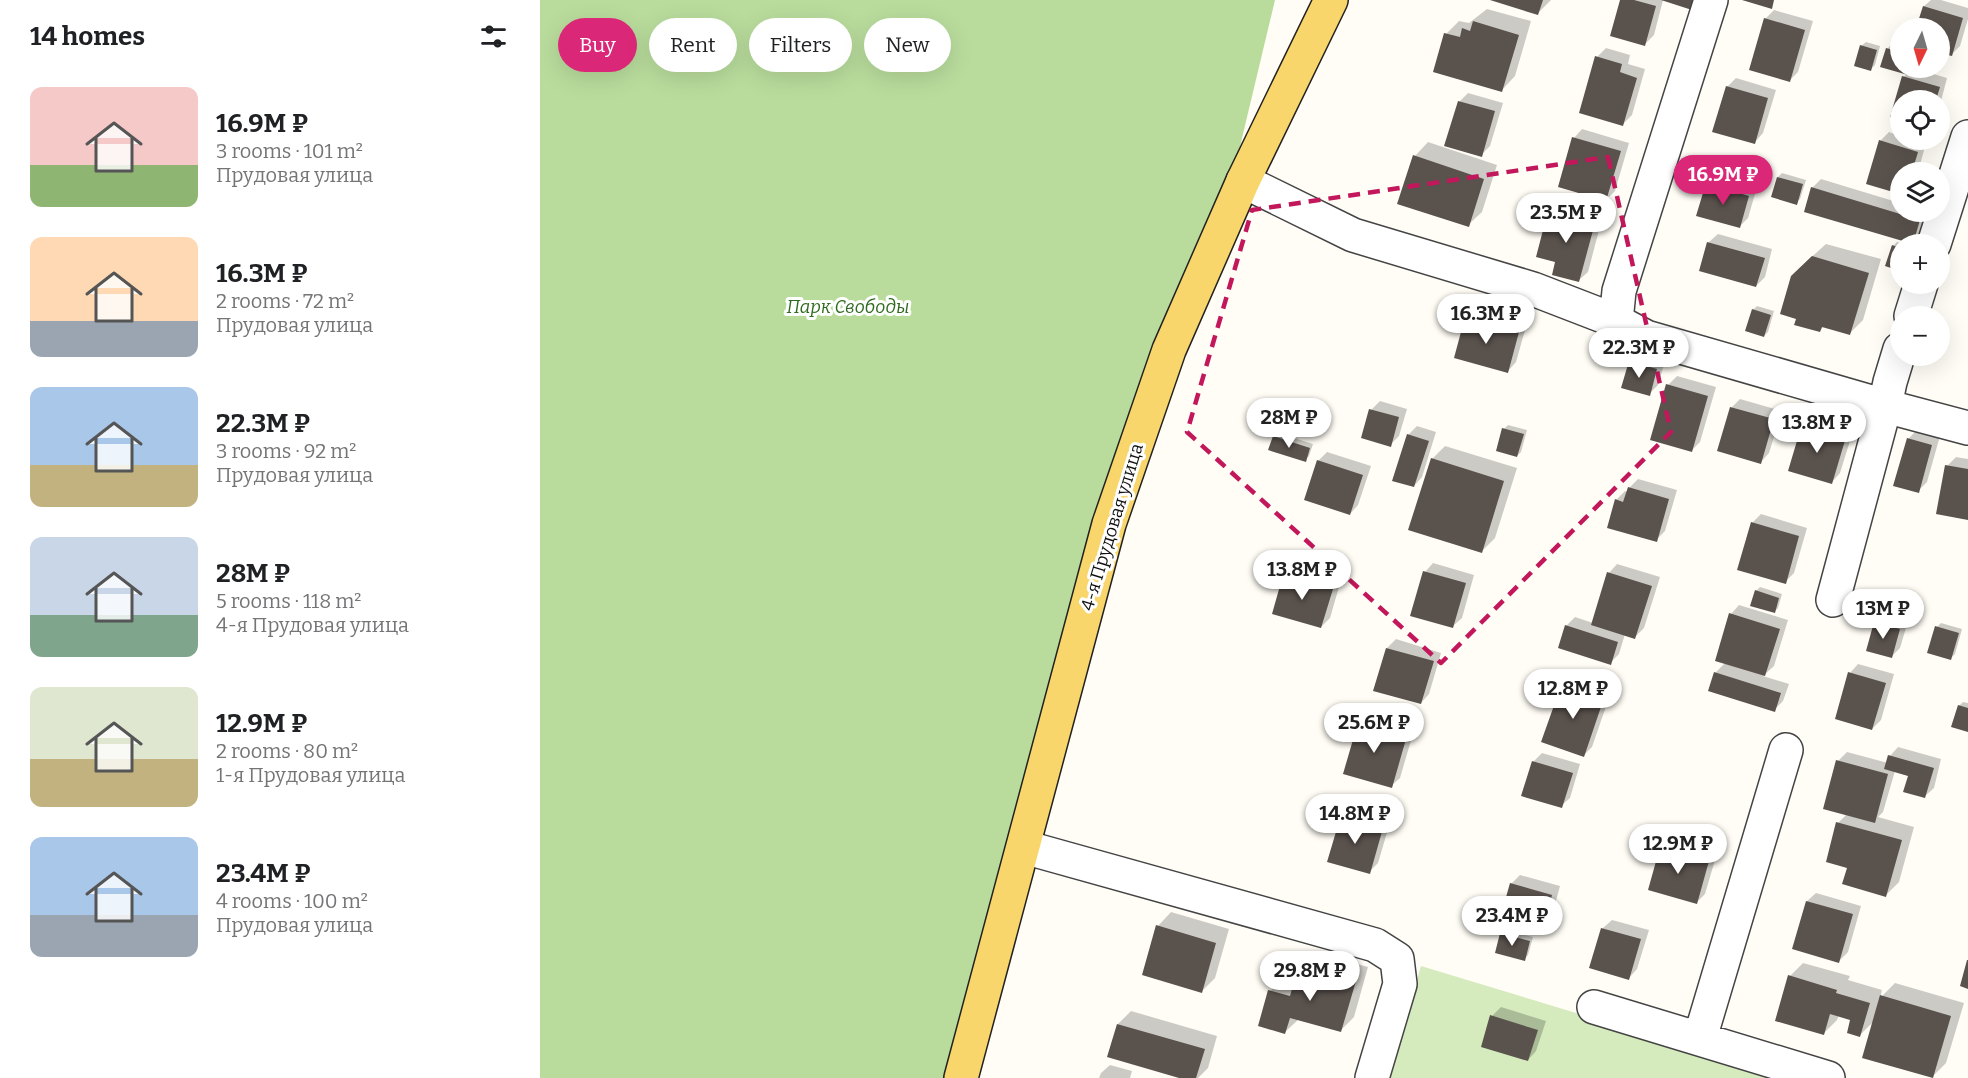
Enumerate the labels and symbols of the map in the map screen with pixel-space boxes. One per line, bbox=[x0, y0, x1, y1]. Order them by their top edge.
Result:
north arrow bbox=[1890, 18, 1950, 78]
pin: 16.9M ₽ bbox=[1668, 155, 1778, 206]
pin: 23.5M ₽ bbox=[1511, 193, 1621, 244]
pin: 16.3M ₽ bbox=[1431, 294, 1541, 345]
park label: Парк Свободы bbox=[786, 296, 910, 318]
pin: 22.3M ₽ bbox=[1584, 328, 1694, 379]
pin: 28M ₽ bbox=[1247, 398, 1331, 449]
pin: 13.8M ₽ bbox=[1762, 403, 1872, 454]
street label: 4-я Прудовая улица bbox=[1076, 441, 1148, 613]
pin: 13.8M ₽ bbox=[1247, 550, 1357, 601]
pin: 13M ₽ bbox=[1841, 589, 1925, 640]
pin: 12.8M ₽ bbox=[1518, 669, 1628, 720]
pin: 25.6M ₽ bbox=[1319, 703, 1429, 754]
pin: 14.8M ₽ bbox=[1300, 794, 1410, 845]
pin: 12.9M ₽ bbox=[1623, 824, 1733, 875]
pin: 23.4M ₽ bbox=[1457, 896, 1567, 947]
pin: 29.8M ₽ bbox=[1255, 951, 1365, 1002]

